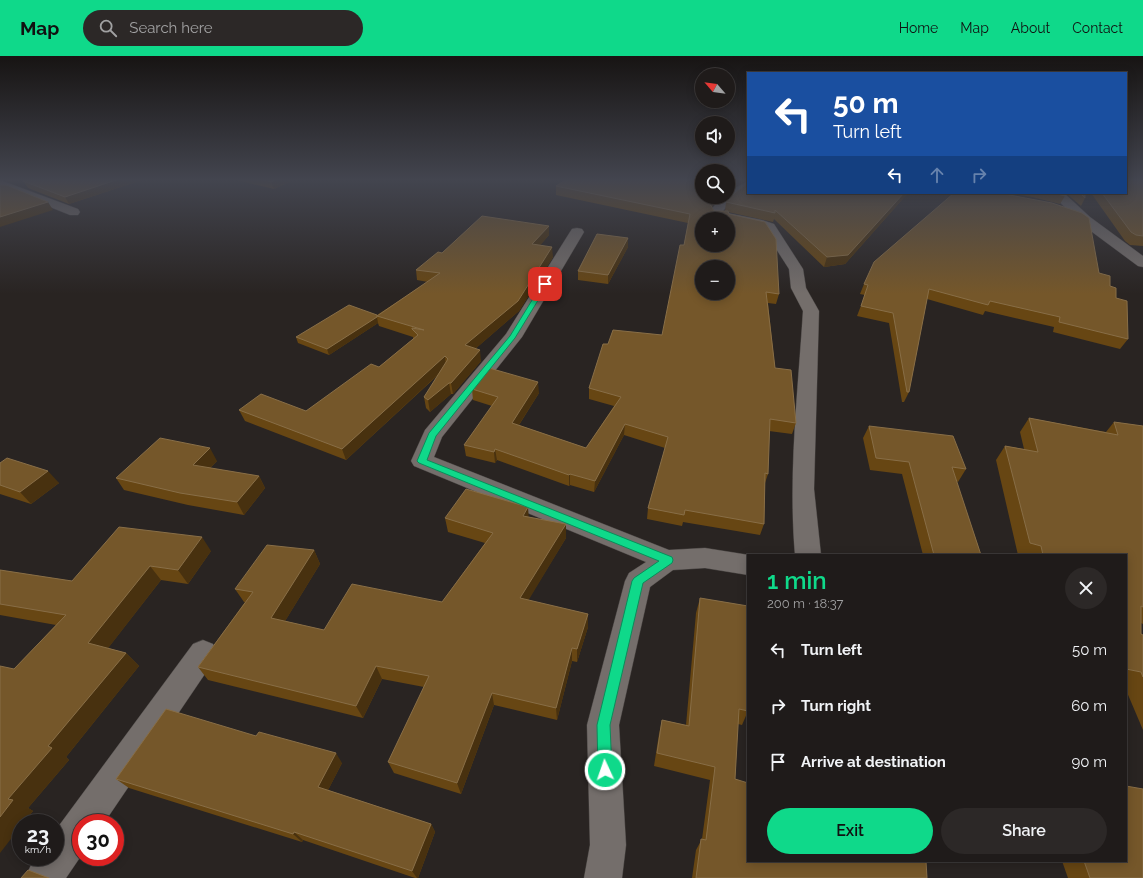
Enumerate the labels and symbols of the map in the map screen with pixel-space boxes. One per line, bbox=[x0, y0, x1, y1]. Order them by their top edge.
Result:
north arrow bbox=[695, 68, 735, 108]
pin bbox=[528, 267, 562, 301]
position arrow bbox=[584, 749, 626, 791]
speed limit sign: 30 bbox=[72, 814, 124, 866]

